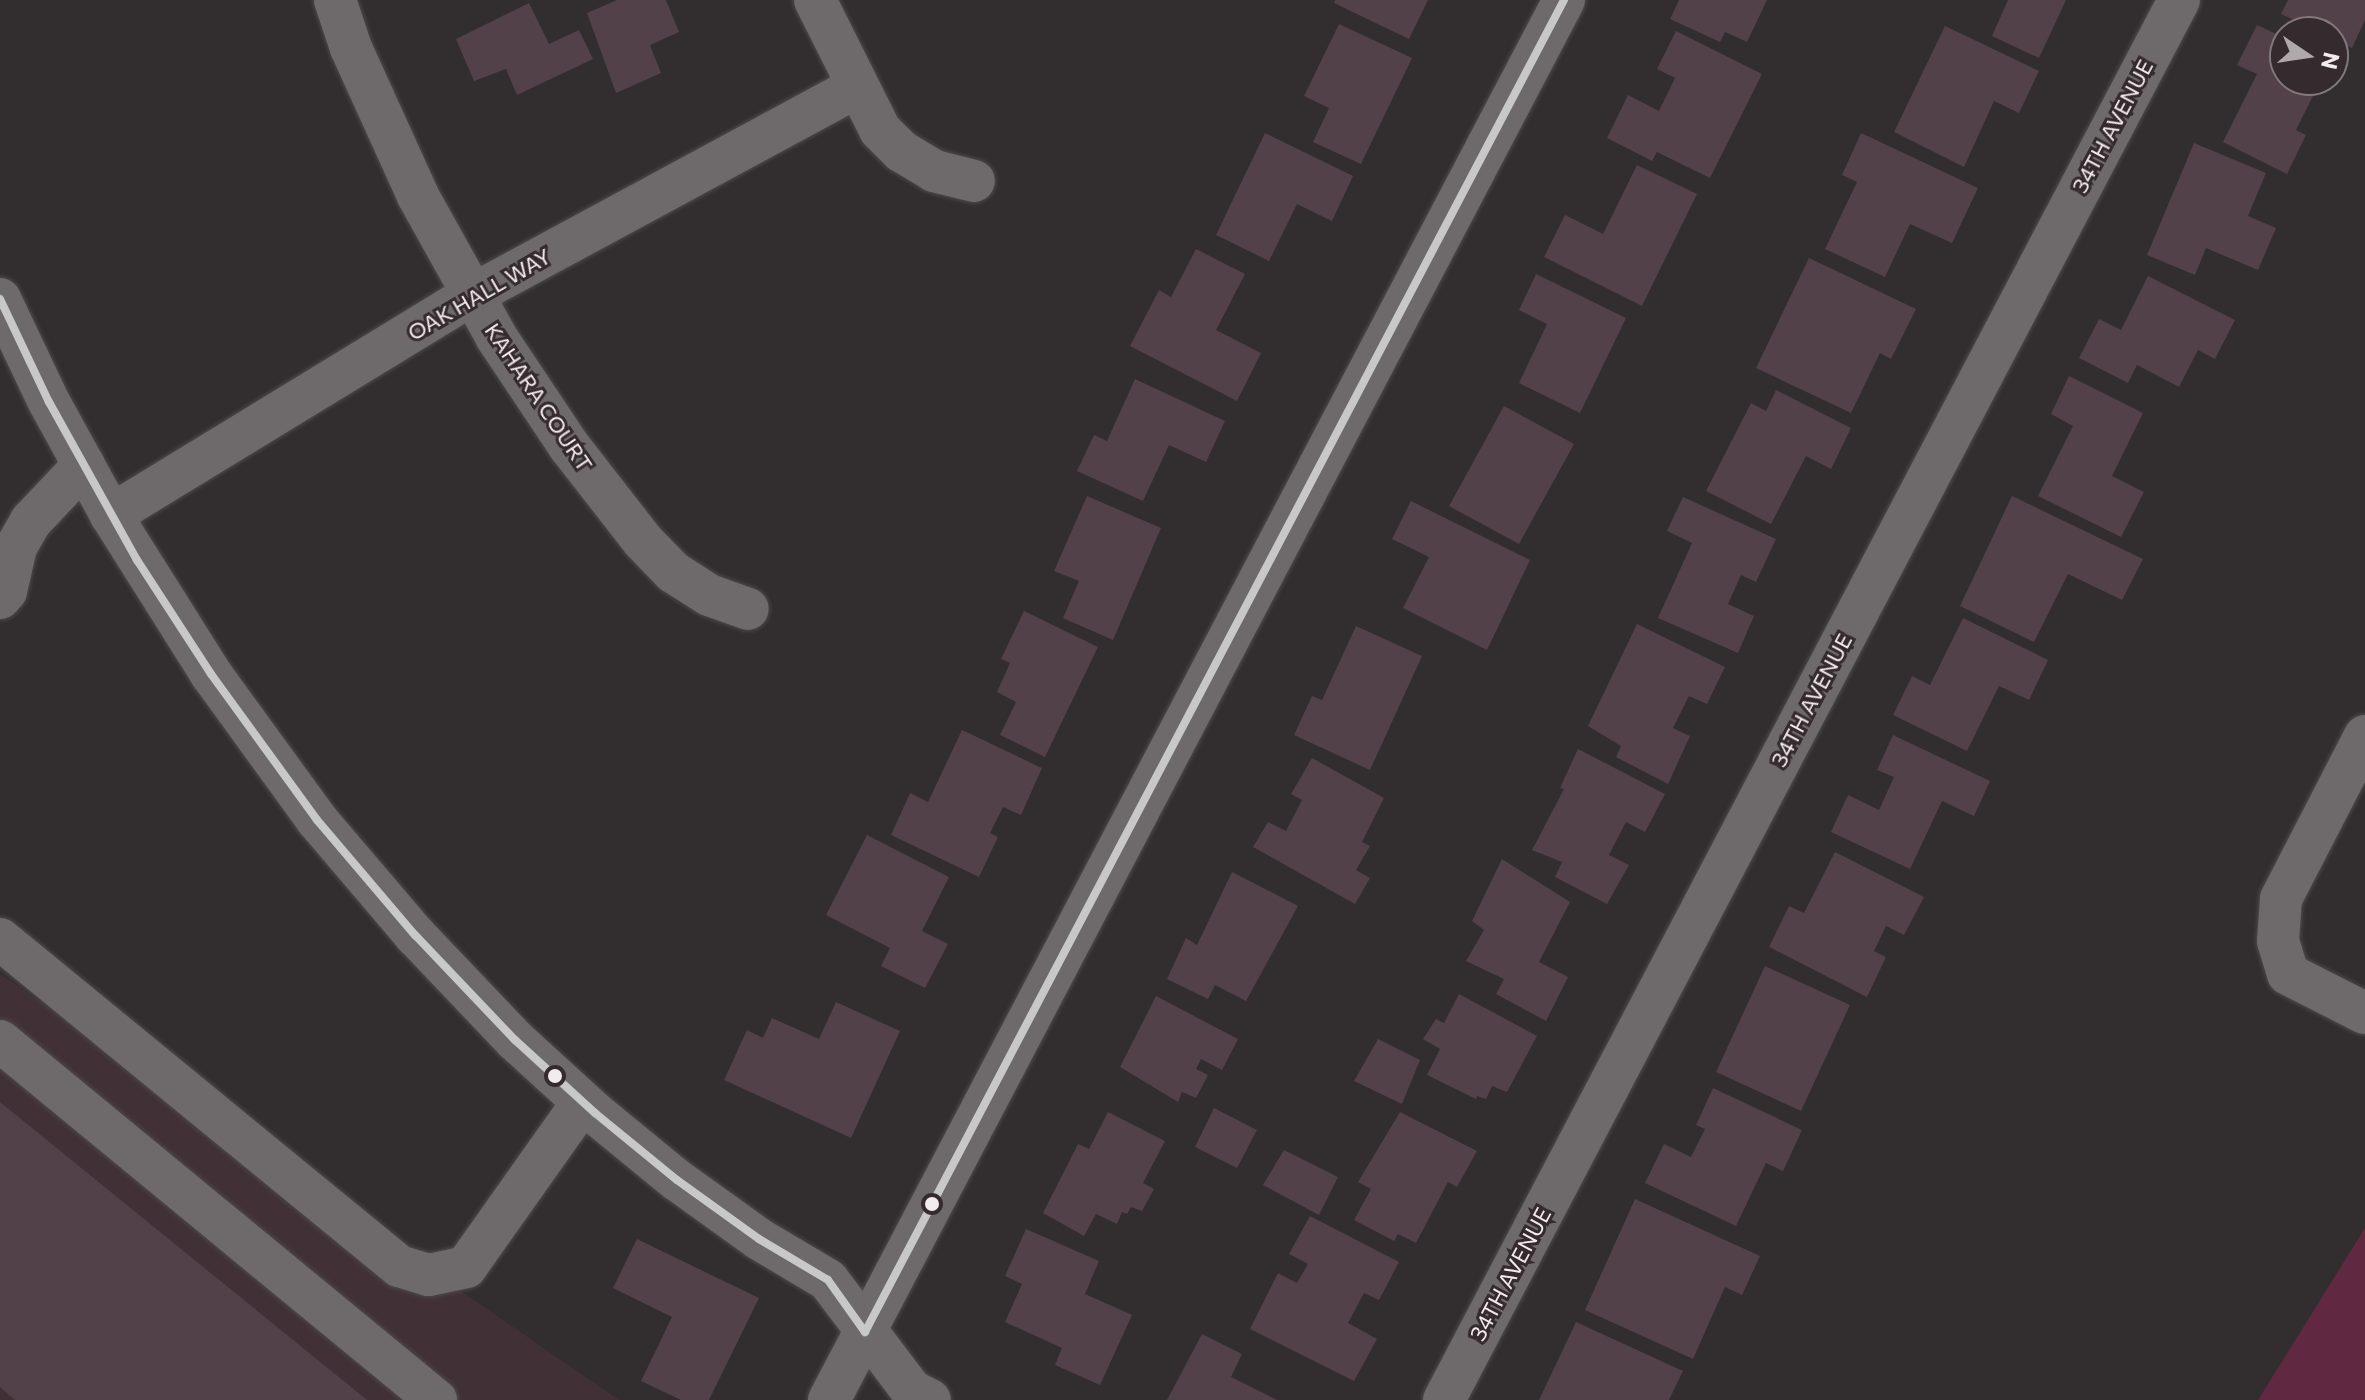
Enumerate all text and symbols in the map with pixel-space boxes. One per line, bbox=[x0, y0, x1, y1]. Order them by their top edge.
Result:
north arrow bbox=[2269, 16, 2349, 96]
text: N bbox=[2316, 50, 2346, 72]
street label: 34TH AVENUE bbox=[2066, 55, 2158, 197]
street label: OAK HALL WAY bbox=[403, 242, 555, 346]
street label: KAHARA COURT bbox=[480, 318, 598, 476]
street label: 34TH AVENUE bbox=[1765, 629, 1857, 771]
unlabelled marker bbox=[547, 1068, 563, 1084]
unlabelled marker bbox=[924, 1196, 940, 1212]
street label: 34TH AVENUE bbox=[1464, 1203, 1556, 1345]

